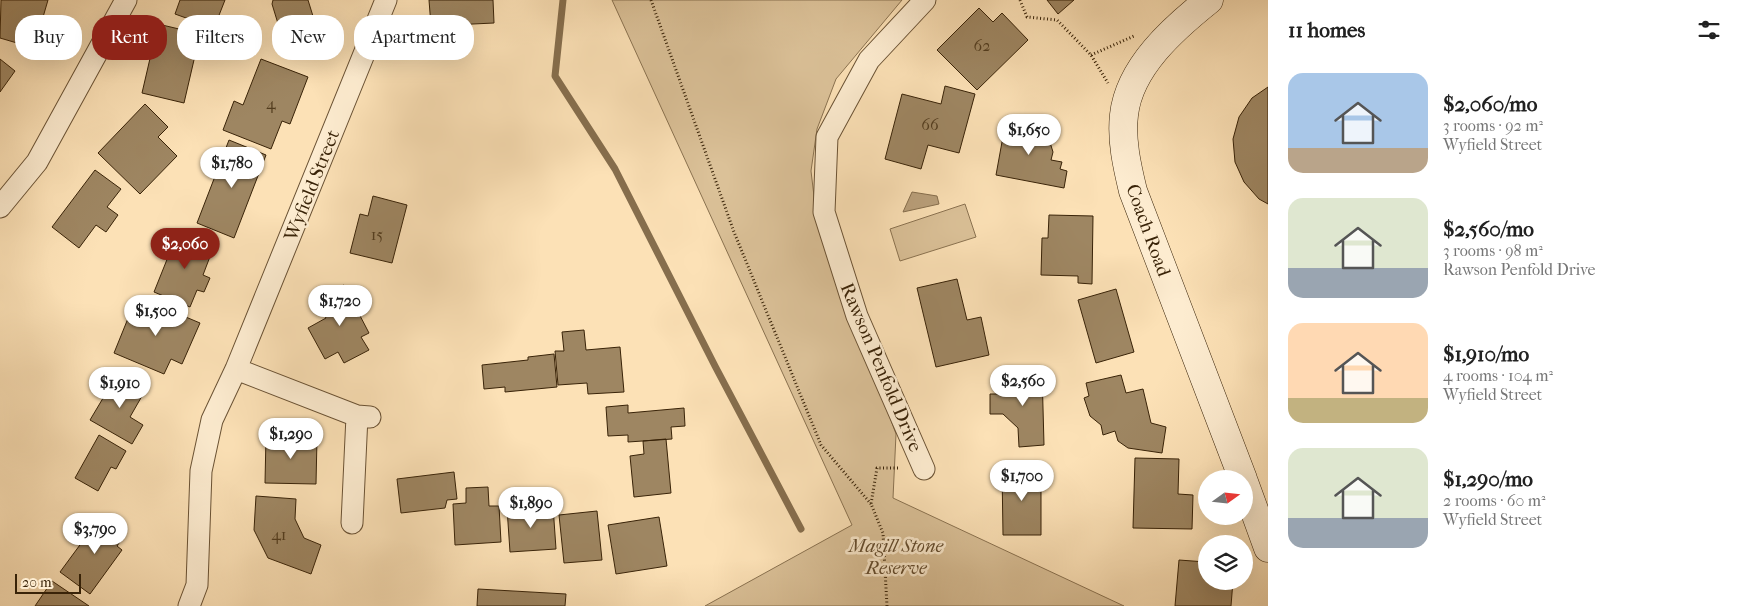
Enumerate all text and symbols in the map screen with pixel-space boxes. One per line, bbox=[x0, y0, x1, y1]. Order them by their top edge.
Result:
chip: Buy bbox=[15, 15, 82, 60]
chip: Rent bbox=[92, 15, 167, 60]
chip: Filters bbox=[177, 15, 262, 60]
chip: New bbox=[272, 15, 344, 60]
chip: Apartment bbox=[354, 15, 474, 60]
icon: filters bbox=[1695, 16, 1723, 44]
text: 11 homes bbox=[1288, 18, 1365, 42]
house number: 62 bbox=[974, 36, 990, 55]
text: $2,060/mo bbox=[1443, 92, 1537, 116]
icon: home bbox=[1328, 93, 1388, 153]
house number: 4 bbox=[266, 94, 276, 113]
pin: $1,650 bbox=[988, 114, 1070, 156]
house number: 66 bbox=[921, 115, 939, 134]
text: 3 rooms · 92 m² bbox=[1443, 116, 1543, 135]
text: $1,650 bbox=[1008, 120, 1050, 139]
street label: Wyfield Street bbox=[279, 126, 344, 245]
text: Wyfield Street bbox=[1443, 135, 1542, 154]
pin: $1,780 bbox=[191, 146, 273, 189]
text: $1,780 bbox=[211, 153, 253, 172]
street label: Coach Road bbox=[1121, 181, 1175, 280]
text: $2,560/mo bbox=[1443, 217, 1534, 241]
icon: home bbox=[1328, 218, 1388, 278]
house number: 15 bbox=[371, 225, 383, 244]
pin: $2,060 bbox=[144, 228, 226, 270]
text: $2,060 bbox=[162, 234, 208, 253]
text: 3 rooms · 98 m² bbox=[1443, 241, 1543, 260]
text: Rawson Penfold Drive bbox=[1443, 260, 1596, 279]
street label: Rawson Penfold Drive bbox=[836, 280, 927, 455]
pin: $1,720 bbox=[299, 284, 381, 327]
text: $1,720 bbox=[319, 291, 361, 310]
pin: $1,500 bbox=[115, 294, 197, 337]
text: $1,500 bbox=[135, 301, 177, 320]
text: $1,910/mo bbox=[1443, 342, 1529, 366]
icon: home bbox=[1328, 343, 1388, 403]
pin: $2,560 bbox=[982, 364, 1064, 407]
pin: $1,910 bbox=[79, 366, 161, 409]
text: 4 rooms · 104 m² bbox=[1443, 366, 1553, 385]
text: $2,560 bbox=[1001, 371, 1045, 390]
text: $1,910 bbox=[100, 373, 140, 392]
text: Wyfield Street bbox=[1443, 385, 1542, 404]
pin: $1,290 bbox=[250, 418, 332, 460]
text: $1,290 bbox=[269, 424, 313, 443]
pin: $1,700 bbox=[981, 460, 1063, 502]
text: $1,700 bbox=[1001, 466, 1043, 485]
text: $1,290/mo bbox=[1443, 467, 1533, 491]
icon: home bbox=[1328, 468, 1388, 528]
north arrow bbox=[1198, 470, 1252, 525]
map controls bbox=[1198, 470, 1253, 590]
pin: $1,890 bbox=[490, 486, 572, 529]
text: 2 rooms · 60 m² bbox=[1443, 491, 1546, 510]
text: $1,890 bbox=[509, 493, 553, 512]
text: Wyfield Street bbox=[1443, 510, 1542, 529]
pin: $3,790 bbox=[54, 512, 136, 555]
text: $3,790 bbox=[74, 519, 116, 538]
house number: 41 bbox=[271, 525, 287, 544]
park label: Magill Stone Reserve bbox=[847, 535, 945, 579]
button: layers bbox=[1198, 535, 1253, 590]
scale bar bbox=[15, 571, 81, 594]
text: 20 m bbox=[22, 574, 52, 591]

